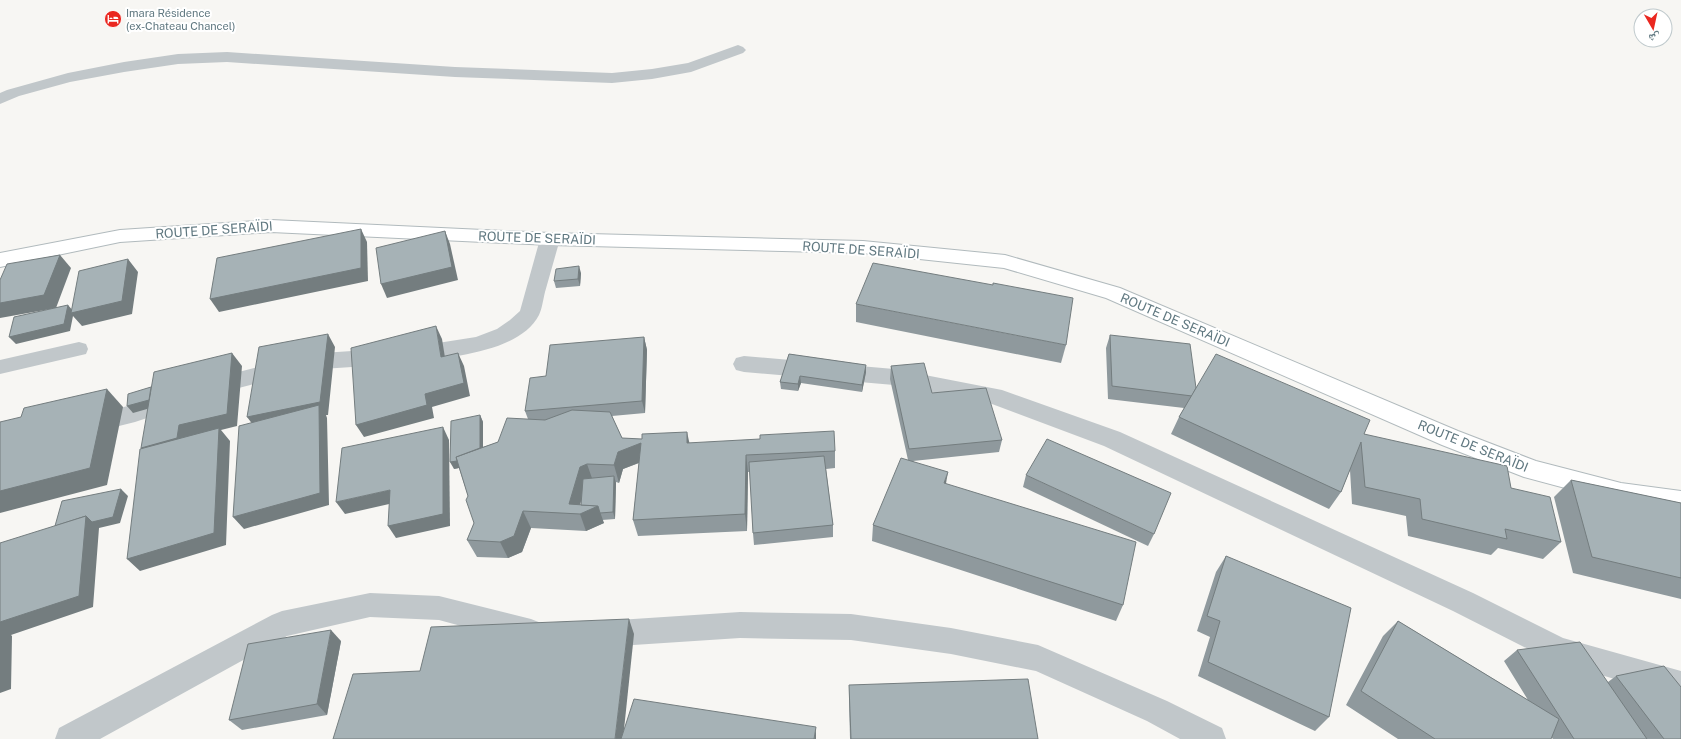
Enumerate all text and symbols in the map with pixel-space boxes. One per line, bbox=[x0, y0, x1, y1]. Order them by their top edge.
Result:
place label: Imara Résidence (ex-Chateau Chancel) bbox=[126, 7, 236, 32]
north arrow bbox=[1633, 8, 1673, 48]
hotel icon: Imara Résidence (ex-Chateau Chancel) bbox=[103, 9, 123, 29]
text: ش bbox=[1647, 29, 1661, 45]
street label: ROUTE DE SERAÏDI bbox=[155, 218, 273, 242]
street label: ROUTE DE SERAÏDI bbox=[478, 228, 596, 248]
street label: ROUTE DE SERAÏDI bbox=[802, 238, 920, 262]
street label: ROUTE DE SERAÏDI bbox=[1118, 290, 1232, 350]
street label: ROUTE DE SERAÏDI bbox=[1416, 417, 1530, 475]

